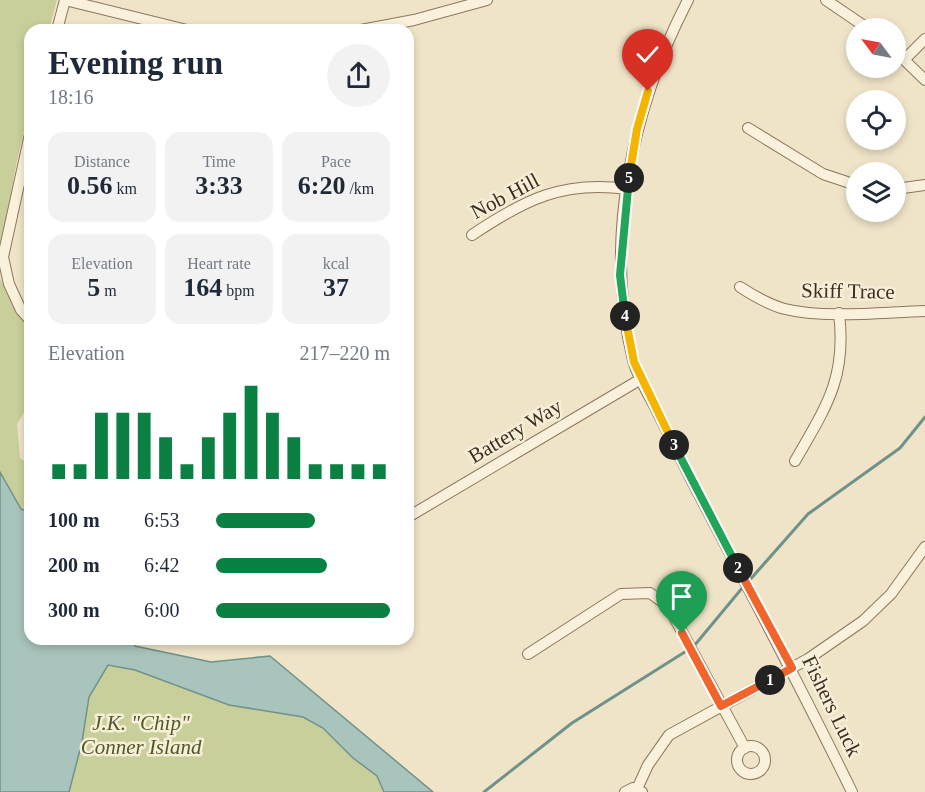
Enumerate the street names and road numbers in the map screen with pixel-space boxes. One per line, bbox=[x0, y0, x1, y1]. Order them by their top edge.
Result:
street label: Nob Hill bbox=[467, 168, 543, 224]
street label: Skiff Trace bbox=[801, 278, 895, 304]
street label: Battery Way bbox=[464, 394, 566, 468]
street label: Fishers Luck bbox=[797, 652, 867, 761]

